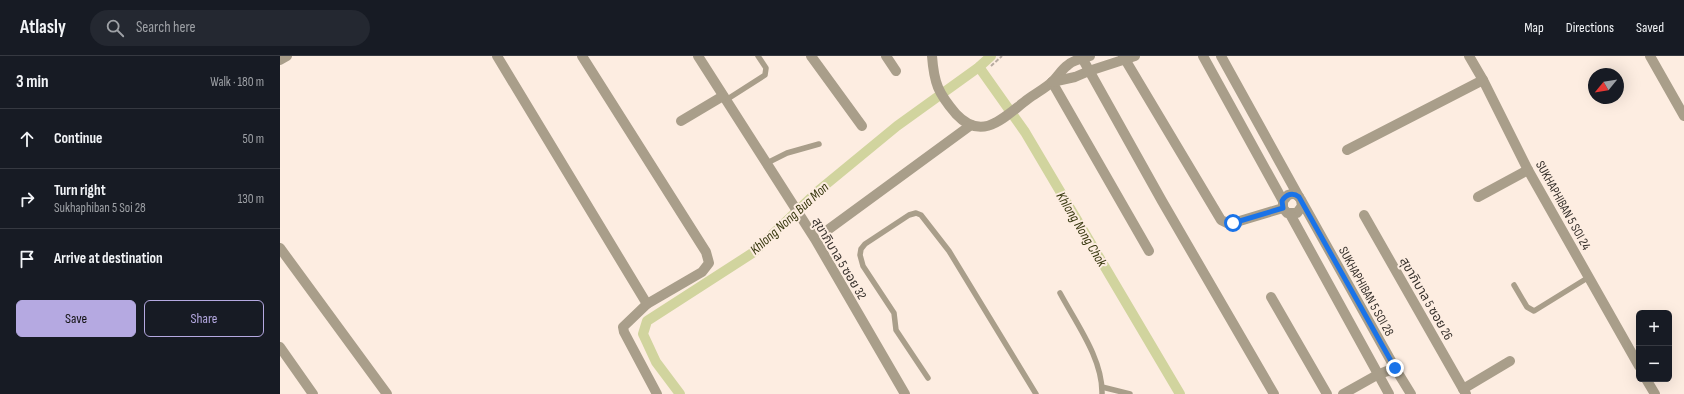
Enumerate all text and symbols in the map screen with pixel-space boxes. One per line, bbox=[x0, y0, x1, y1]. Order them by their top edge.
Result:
search box bbox=[90, 10, 370, 46]
text: Atlasly bbox=[20, 16, 66, 39]
icon: search bbox=[104, 17, 126, 39]
text: Search here bbox=[136, 18, 196, 37]
text: Map bbox=[1524, 19, 1544, 36]
text: Directions bbox=[1566, 19, 1614, 36]
text: Saved bbox=[1636, 19, 1664, 36]
north arrow bbox=[1588, 68, 1624, 104]
text: 3 min bbox=[16, 72, 49, 92]
text: Walk · 180 m bbox=[210, 74, 264, 90]
icon: ahead bbox=[16, 128, 38, 150]
text: Continue bbox=[54, 129, 103, 148]
text: 50 m bbox=[243, 131, 264, 147]
street label: SUKHAPHIBAN 5 SOI 24 bbox=[1532, 158, 1594, 253]
water label: Khlong Nong Bua Mon bbox=[747, 179, 832, 258]
text: Turn right bbox=[54, 181, 106, 200]
icon: right bbox=[16, 188, 38, 210]
water label: Khlong Nong Chok bbox=[1053, 189, 1111, 270]
text: 130 m bbox=[238, 191, 264, 207]
text: Sukhaphiban 5 Soi 28 bbox=[54, 200, 146, 216]
route start bbox=[1224, 214, 1242, 232]
street label: สุขาภิบาล 5 ซอย 32 bbox=[808, 215, 870, 302]
street label: SUKHAPHIBAN 5 SOI 28 bbox=[1335, 244, 1397, 339]
icon: arrive bbox=[16, 248, 38, 270]
text: Arrive at destination bbox=[54, 249, 163, 268]
street label: สุขาภิบาล 5 ซอย 26 bbox=[1396, 254, 1456, 343]
button: Save bbox=[16, 300, 136, 337]
button: Share bbox=[144, 300, 264, 337]
map controls bbox=[1636, 310, 1672, 382]
button: + bbox=[1636, 310, 1672, 346]
button: − bbox=[1636, 346, 1672, 382]
route end bbox=[1386, 359, 1404, 377]

